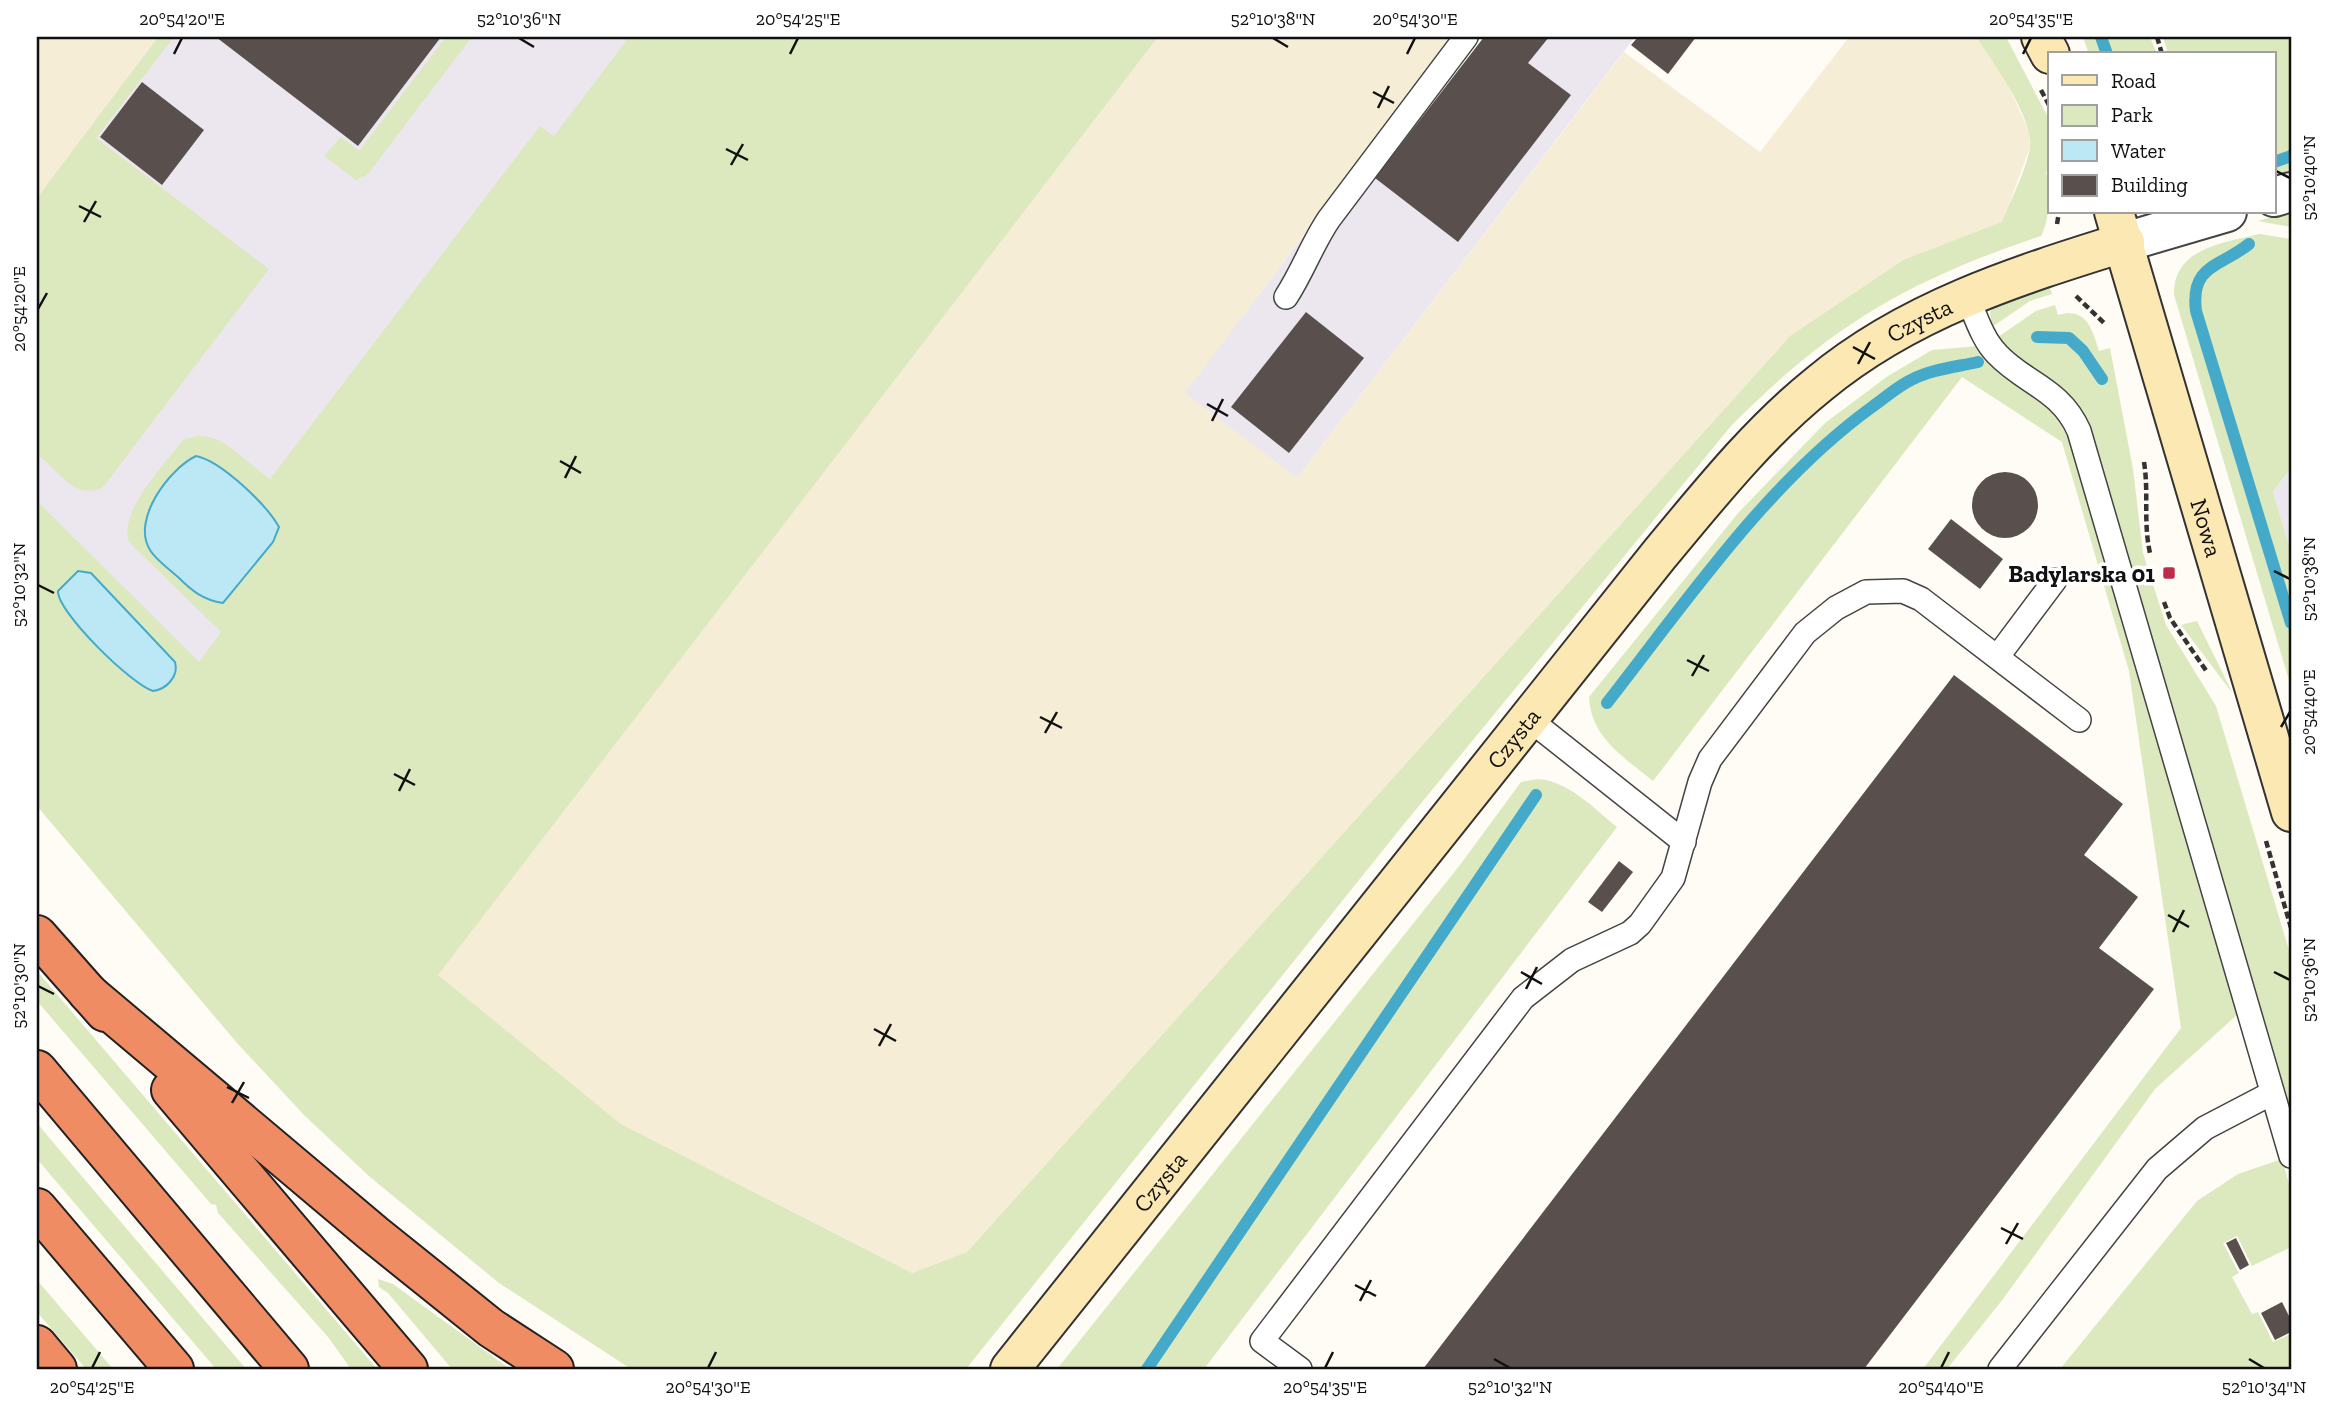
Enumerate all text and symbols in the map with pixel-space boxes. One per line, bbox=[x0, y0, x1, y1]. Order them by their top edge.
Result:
text: 20°54'20"E bbox=[139, 8, 225, 30]
text: 52°10'36"N bbox=[477, 8, 561, 30]
text: 20°54'25"E bbox=[756, 8, 840, 30]
text: 52°10'38"N bbox=[1231, 8, 1315, 30]
text: 20°54'30"E bbox=[1372, 8, 1458, 30]
text: 20°54'35"E bbox=[1989, 8, 2073, 30]
legend bbox=[2048, 52, 2276, 214]
text: Road bbox=[2111, 68, 2157, 93]
text: Park bbox=[2111, 102, 2153, 127]
text: 52°10'40"N bbox=[2298, 135, 2320, 221]
text: Water bbox=[2111, 138, 2166, 163]
text: Building bbox=[2111, 172, 2188, 197]
text: 20°54'20"E bbox=[8, 266, 30, 352]
street label: Czysta bbox=[1881, 291, 1957, 348]
street label: Nowa bbox=[2185, 495, 2229, 560]
text: 52°10'38"N bbox=[2298, 537, 2320, 621]
text: 52°10'32"N bbox=[8, 543, 30, 627]
place label: Badylarska 01 bbox=[2008, 559, 2155, 588]
marker: Badylarska 01 bbox=[2161, 565, 2177, 581]
text: 20°54'40"E bbox=[2298, 669, 2320, 755]
street label: Czysta bbox=[1480, 701, 1546, 774]
text: 52°10'36"N bbox=[2298, 938, 2320, 1022]
text: 52°10'30"N bbox=[8, 943, 30, 1029]
street label: Czysta bbox=[1127, 1145, 1193, 1218]
text: 20°54'25"E bbox=[50, 1376, 134, 1398]
text: 20°54'30"E bbox=[665, 1376, 751, 1398]
text: 20°54'35"E bbox=[1283, 1376, 1367, 1398]
text: 52°10'32"N bbox=[1468, 1376, 1552, 1398]
text: 20°54'40"E bbox=[1898, 1376, 1984, 1398]
text: 52°10'34"N bbox=[2222, 1376, 2306, 1398]

